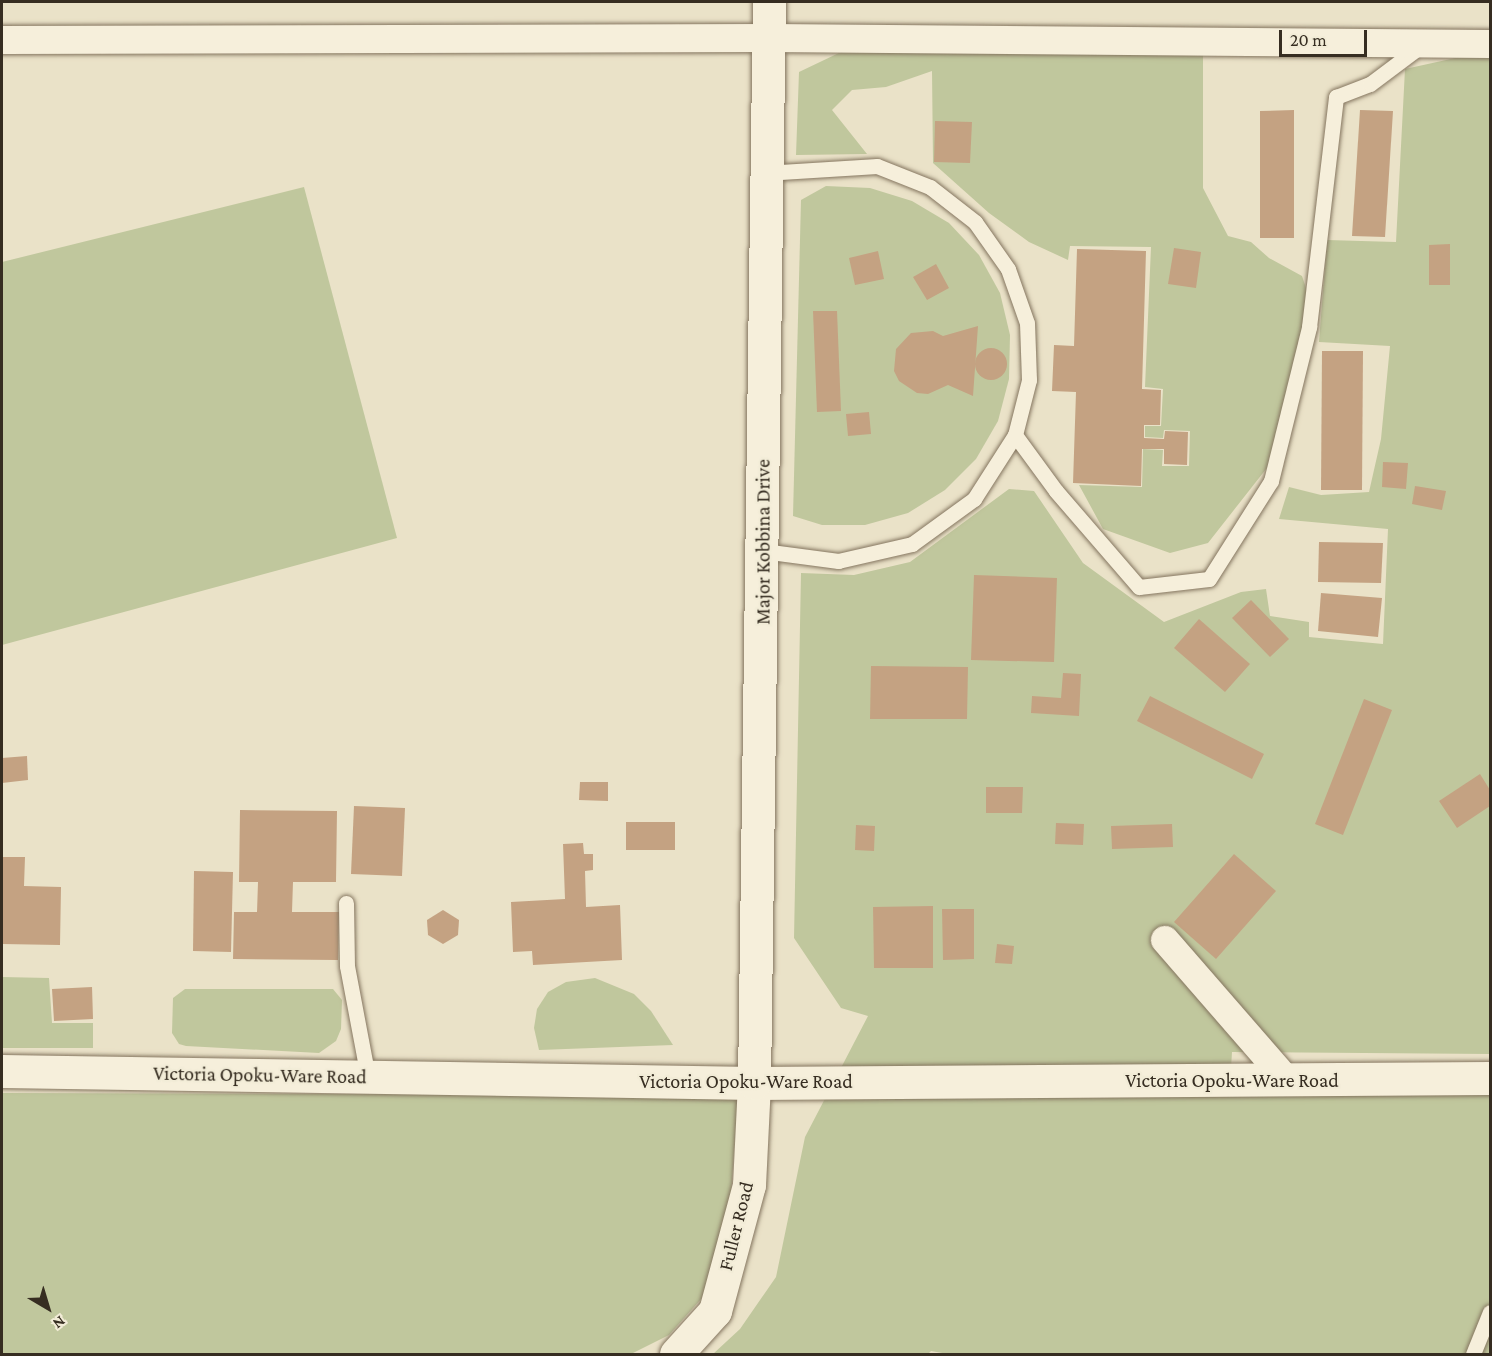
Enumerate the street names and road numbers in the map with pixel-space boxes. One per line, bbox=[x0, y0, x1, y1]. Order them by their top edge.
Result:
street label: Major Kobbina Drive bbox=[751, 459, 775, 625]
street label: Victoria Opoku-Ware Road bbox=[153, 1061, 367, 1089]
street label: Victoria Opoku-Ware Road bbox=[1125, 1068, 1339, 1092]
street label: Victoria Opoku-Ware Road bbox=[639, 1069, 853, 1093]
street label: Fuller Road bbox=[713, 1179, 759, 1273]

